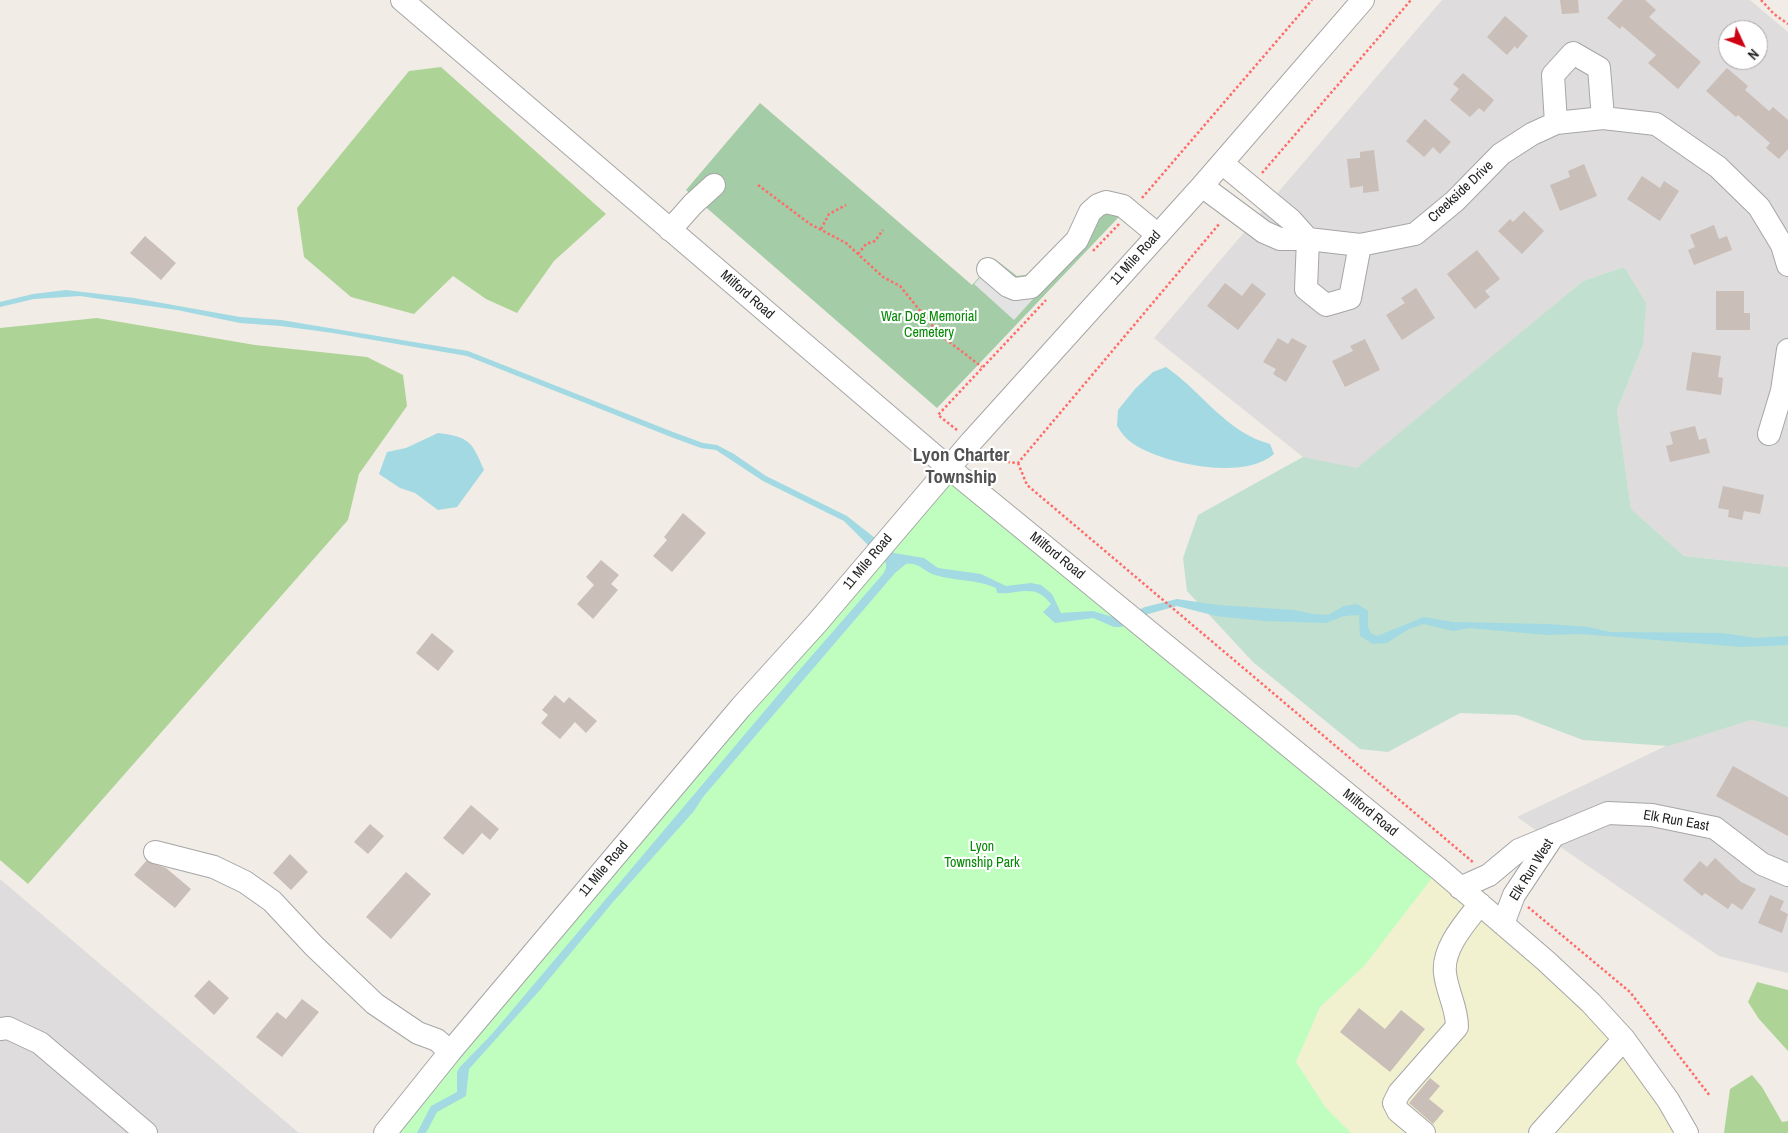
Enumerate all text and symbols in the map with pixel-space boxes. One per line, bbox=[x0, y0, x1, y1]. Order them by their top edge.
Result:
north arrow bbox=[1718, 20, 1768, 70]
text: N bbox=[1744, 45, 1763, 64]
street label: Creekside Drive bbox=[1425, 158, 1497, 226]
street label: 11 Mile Road bbox=[1107, 227, 1165, 289]
street label: Milford Road bbox=[717, 267, 777, 323]
park label: War Dog Memorial Cemetery bbox=[881, 309, 977, 342]
district label: Lyon Charter Township bbox=[913, 445, 1009, 489]
street label: Milford Road bbox=[1026, 529, 1088, 583]
street label: 11 Mile Road bbox=[840, 531, 896, 593]
street label: Milford Road bbox=[1339, 786, 1401, 840]
street label: Elk Run East bbox=[1642, 807, 1710, 835]
street label: Elk Run West bbox=[1507, 836, 1557, 904]
street label: 11 Mile Road bbox=[576, 838, 632, 900]
park label: Lyon Township Park bbox=[944, 839, 1020, 872]

